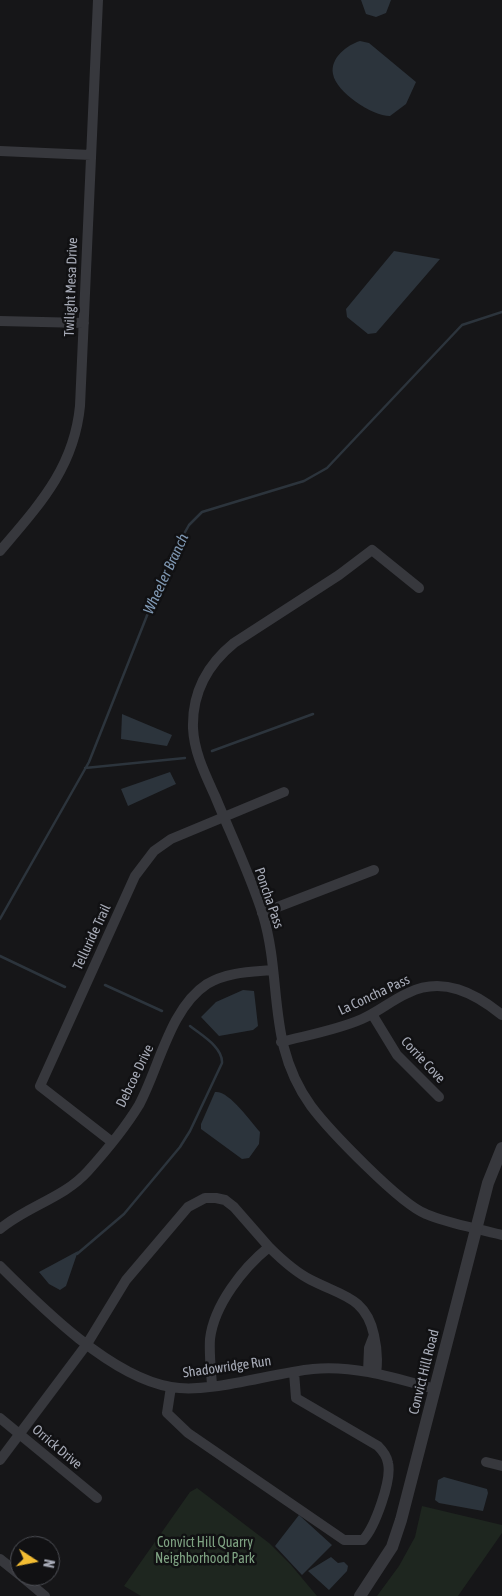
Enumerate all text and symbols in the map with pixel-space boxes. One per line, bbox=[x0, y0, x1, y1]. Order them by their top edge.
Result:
street label: Twilight Mesa Drive bbox=[61, 237, 81, 337]
water label: Wheeler Branch bbox=[140, 531, 192, 617]
street label: Poncha Pass bbox=[251, 865, 287, 931]
street label: Telluride Trail bbox=[69, 901, 115, 973]
street label: La Concha Pass bbox=[336, 971, 412, 1019]
street label: Corrie Cove bbox=[397, 1033, 449, 1087]
street label: Debcoe Drive bbox=[113, 1042, 157, 1110]
street label: Convict Hill Road bbox=[405, 1328, 443, 1416]
street label: Shadowridge Run bbox=[182, 1352, 272, 1382]
street label: Orrick Drive bbox=[29, 1421, 85, 1473]
park label: Convict Hill Quarry Neighborhood Park bbox=[155, 1535, 255, 1568]
north arrow bbox=[10, 1536, 60, 1586]
text: N bbox=[40, 1558, 57, 1569]

